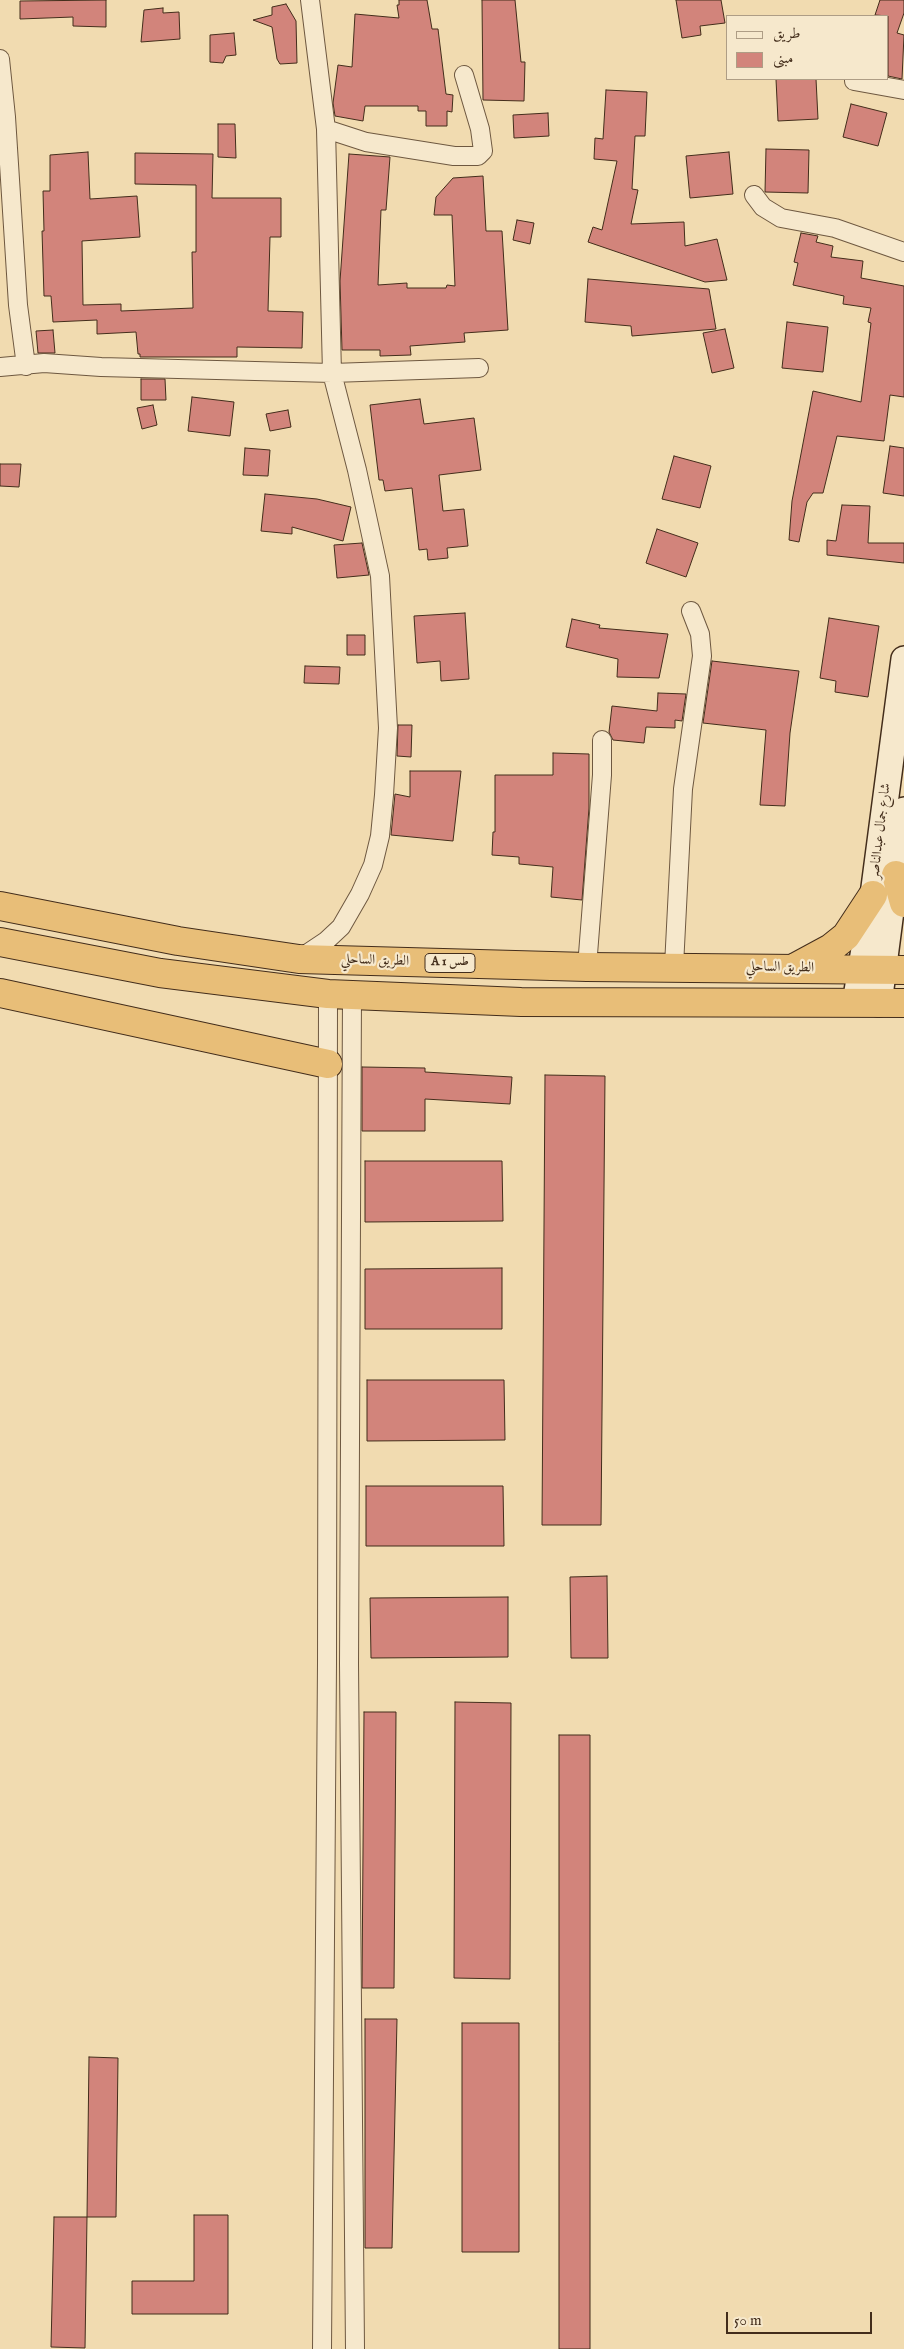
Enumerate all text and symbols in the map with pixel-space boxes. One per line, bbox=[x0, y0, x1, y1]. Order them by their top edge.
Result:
legend bbox=[726, 15, 889, 80]
text: طريق bbox=[773, 24, 800, 43]
text: مبنى bbox=[773, 49, 793, 68]
street label: شارع جمال عبدالناصر bbox=[867, 782, 895, 880]
street label: الطريق الساحلي bbox=[341, 951, 409, 971]
road number: A 1 طس bbox=[425, 954, 475, 972]
street label: الطريق الساحلي bbox=[746, 959, 814, 977]
scale bar bbox=[729, 2302, 875, 2334]
text: 50 m bbox=[734, 2311, 762, 2330]

